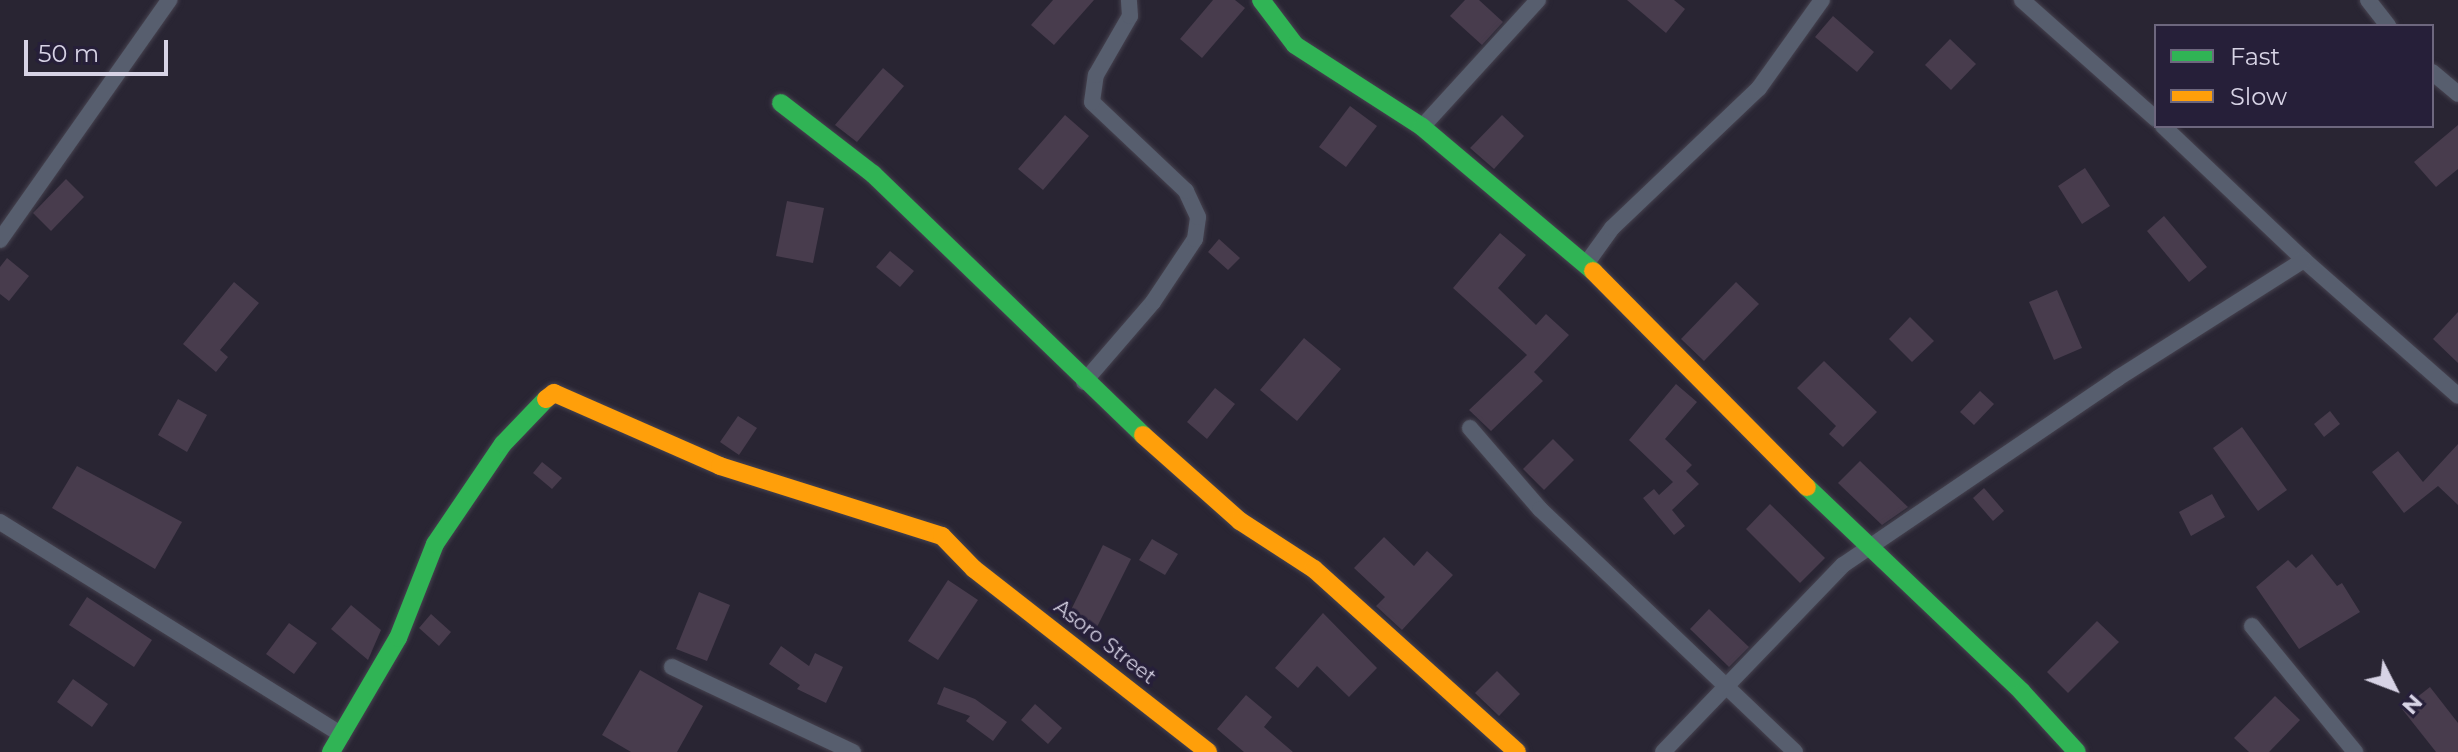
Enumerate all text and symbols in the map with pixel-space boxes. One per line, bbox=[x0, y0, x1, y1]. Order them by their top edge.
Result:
scale bar bbox=[28, 24, 172, 74]
legend bbox=[2154, 24, 2434, 128]
text: 50 m bbox=[38, 39, 99, 68]
text: Fast bbox=[2230, 42, 2280, 71]
text: Slow bbox=[2230, 82, 2287, 111]
street label: Asoro Street bbox=[1049, 595, 1161, 689]
north arrow bbox=[2354, 648, 2434, 728]
text: N bbox=[2396, 689, 2428, 720]

